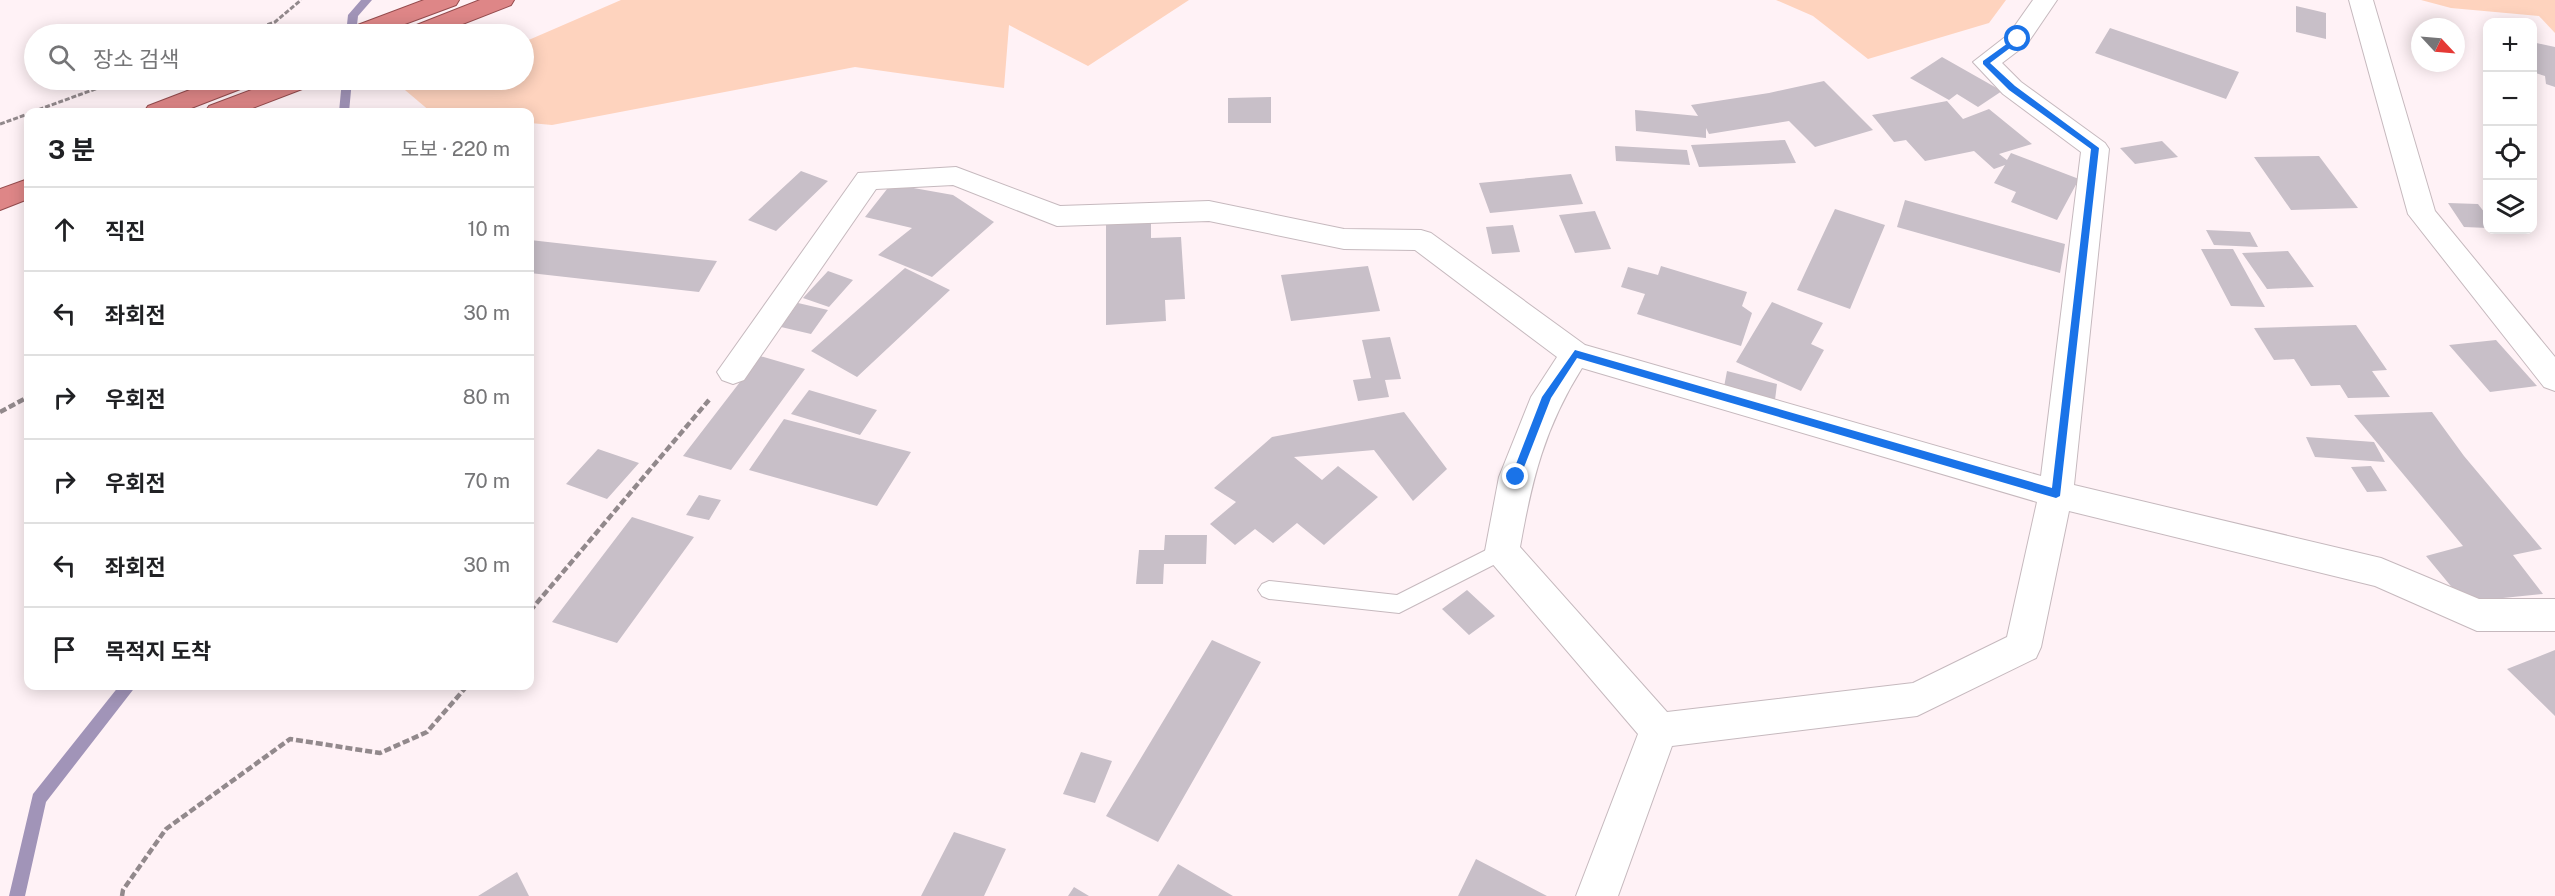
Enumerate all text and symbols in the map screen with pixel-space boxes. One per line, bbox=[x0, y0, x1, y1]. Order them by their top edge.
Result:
north arrow bbox=[2411, 18, 2465, 72]
map controls bbox=[2483, 18, 2537, 234]
button: + bbox=[2483, 18, 2537, 72]
search box bbox=[24, 24, 534, 90]
route start bbox=[2004, 25, 2030, 51]
icon: search bbox=[45, 41, 78, 74]
text: 장소 검색 bbox=[93, 46, 179, 72]
button: − bbox=[2483, 72, 2537, 126]
button: locate bbox=[2483, 126, 2537, 180]
text: 3 분 bbox=[48, 134, 95, 165]
text: 도보 · 220 m bbox=[401, 137, 510, 161]
button: layers bbox=[2483, 180, 2537, 234]
icon: ahead bbox=[48, 213, 81, 246]
text: 10 m bbox=[467, 217, 510, 241]
text: 직진 bbox=[105, 218, 145, 244]
icon: left bbox=[48, 297, 81, 330]
text: 30 m bbox=[463, 301, 510, 325]
text: 좌회전 bbox=[105, 302, 166, 328]
icon: right bbox=[48, 381, 81, 414]
text: 80 m bbox=[463, 385, 510, 409]
text: 우회전 bbox=[105, 386, 166, 412]
route end bbox=[1502, 463, 1528, 489]
icon: right bbox=[48, 465, 81, 498]
text: 70 m bbox=[464, 469, 510, 493]
text: 우회전 bbox=[105, 470, 166, 496]
icon: left bbox=[48, 549, 81, 582]
text: 30 m bbox=[463, 553, 510, 577]
text: 좌회전 bbox=[105, 554, 166, 580]
icon: arrive bbox=[48, 633, 81, 666]
text: 목적지 도착 bbox=[105, 638, 211, 664]

